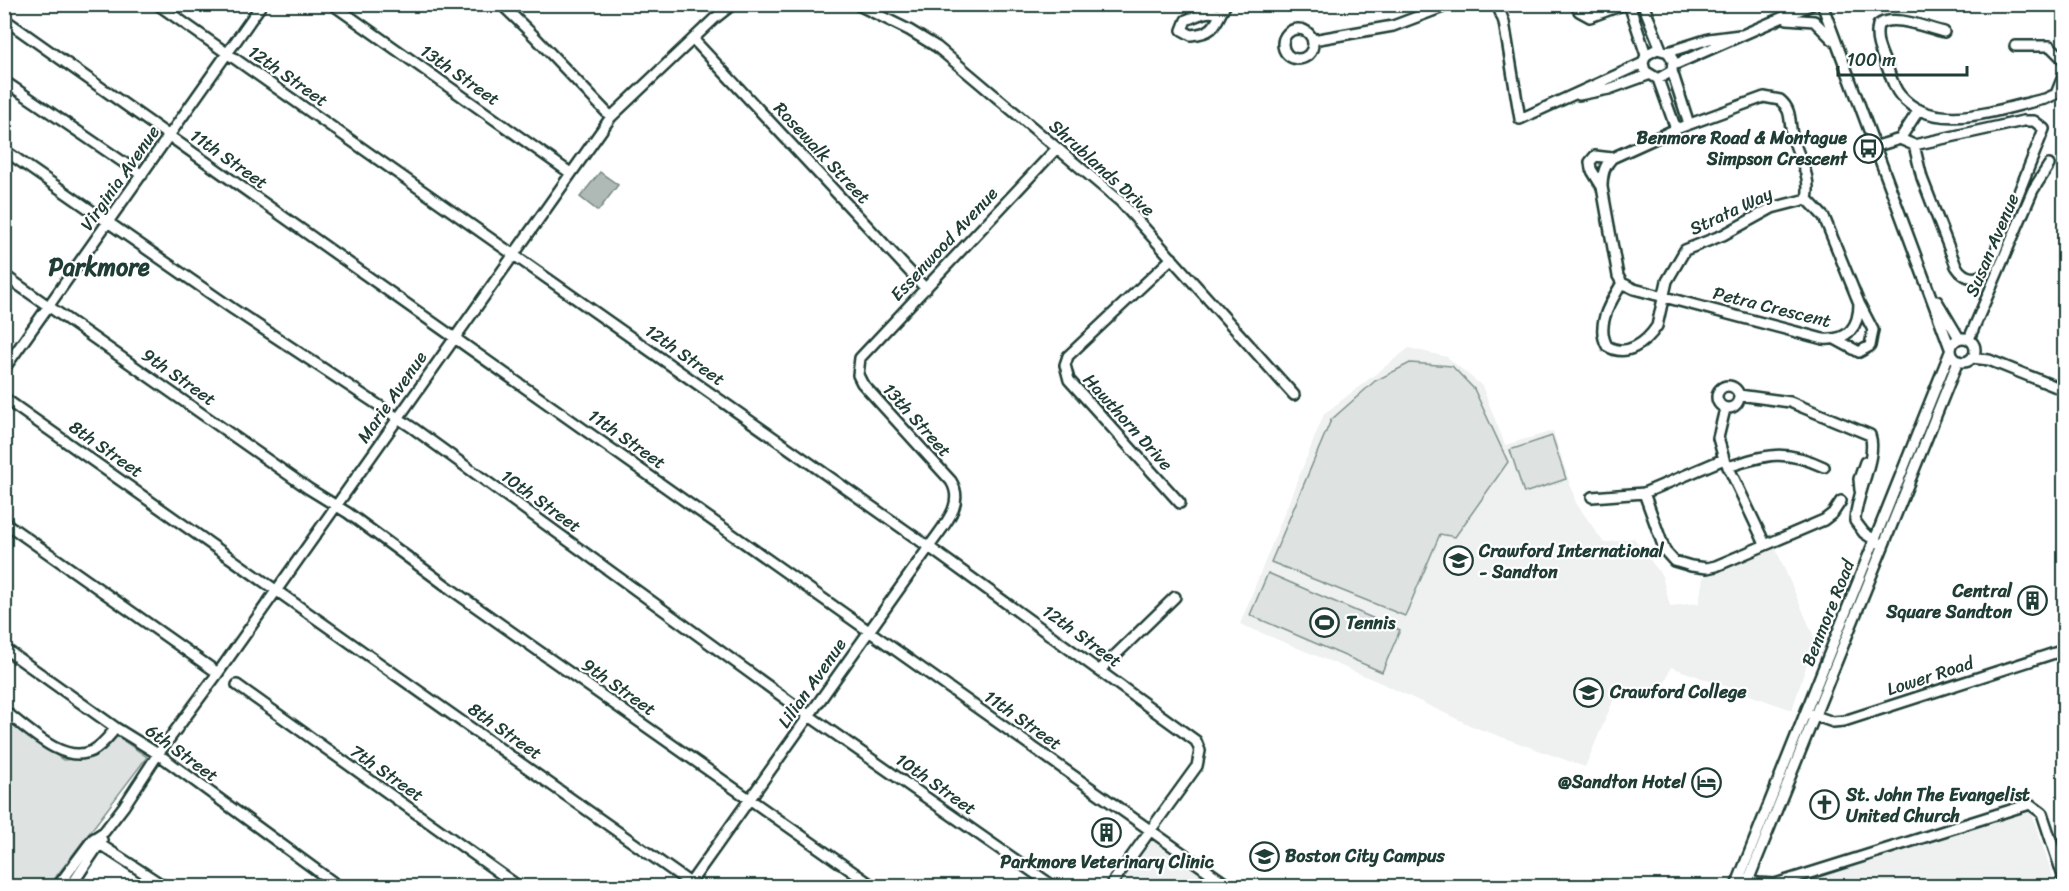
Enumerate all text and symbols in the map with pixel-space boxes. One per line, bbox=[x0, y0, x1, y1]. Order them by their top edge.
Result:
street label: 12th Street bbox=[241, 36, 335, 116]
street label: 13th Street bbox=[413, 36, 507, 115]
scale bar bbox=[1838, 39, 1967, 77]
text: 100 m bbox=[1847, 44, 1896, 76]
street label: Rosewalk Street bbox=[765, 94, 879, 212]
street label: Shrublands Drive bbox=[1041, 111, 1163, 225]
street label: Virginia Avenue bbox=[71, 118, 169, 238]
street label: 11th Street bbox=[183, 120, 275, 198]
place label: Benmore Road & Montague Simpson Crescent bbox=[1637, 122, 1849, 175]
bus stop icon: Benmore Road & Montague Simpson Crescent bbox=[1852, 132, 1884, 164]
street label: Strata Way bbox=[1684, 177, 1779, 244]
street label: Essenwood Avenue bbox=[882, 179, 1006, 309]
street label: Susan Avenue bbox=[1956, 188, 2028, 302]
district label: Parkmore bbox=[48, 246, 150, 288]
street label: Petra Crescent bbox=[1710, 277, 1834, 337]
street label: 12th Street bbox=[638, 315, 732, 395]
street label: 9th Street bbox=[135, 339, 223, 415]
street label: Marie Avenue bbox=[348, 344, 436, 450]
street label: Hawthorn Drive bbox=[1075, 366, 1181, 478]
street label: 13th Street bbox=[874, 375, 960, 465]
street label: 11th Street bbox=[581, 400, 673, 478]
street label: 8th Street bbox=[62, 411, 150, 487]
street label: 10th Street bbox=[494, 461, 588, 541]
place label: Crawford International - Sandton bbox=[1478, 535, 1665, 588]
school or university icon: Crawford International - Sandton bbox=[1442, 545, 1474, 577]
street label: Benmore Road bbox=[1792, 553, 1864, 671]
place label: Central Square Sandton bbox=[1885, 575, 2013, 628]
building icon: Central Square Sandton bbox=[2017, 585, 2049, 617]
street label: 12th Street bbox=[1035, 596, 1129, 676]
sports icon: Tennis bbox=[1309, 607, 1341, 639]
place label: Tennis bbox=[1346, 607, 1396, 639]
street label: Lilian Avenue bbox=[769, 631, 855, 735]
street label: Lower Road bbox=[1882, 646, 1979, 705]
street label: 9th Street bbox=[575, 649, 663, 725]
school or university icon: Crawford College bbox=[1573, 676, 1605, 708]
place label: Crawford College bbox=[1609, 676, 1747, 708]
street label: 11th Street bbox=[977, 681, 1069, 759]
street label: 8th Street bbox=[461, 693, 549, 769]
street label: 6th Street bbox=[138, 715, 226, 791]
street label: 7th Street bbox=[343, 736, 431, 810]
street label: 10th Street bbox=[889, 744, 984, 824]
place label: @Sandton Hotel bbox=[1558, 766, 1687, 798]
hotel icon: @Sandton Hotel bbox=[1691, 766, 1723, 798]
place label: St. John The Evangelist United Church bbox=[1845, 779, 2030, 832]
church icon: St. John The Evangelist United Church bbox=[1809, 789, 1841, 821]
building icon: Parkmore Veterinary Clinic bbox=[1091, 817, 1123, 849]
school or university icon: Boston City Campus bbox=[1248, 840, 1280, 872]
place label: Boston City Campus bbox=[1285, 840, 1446, 872]
place label: Parkmore Veterinary Clinic bbox=[1000, 846, 1215, 878]

